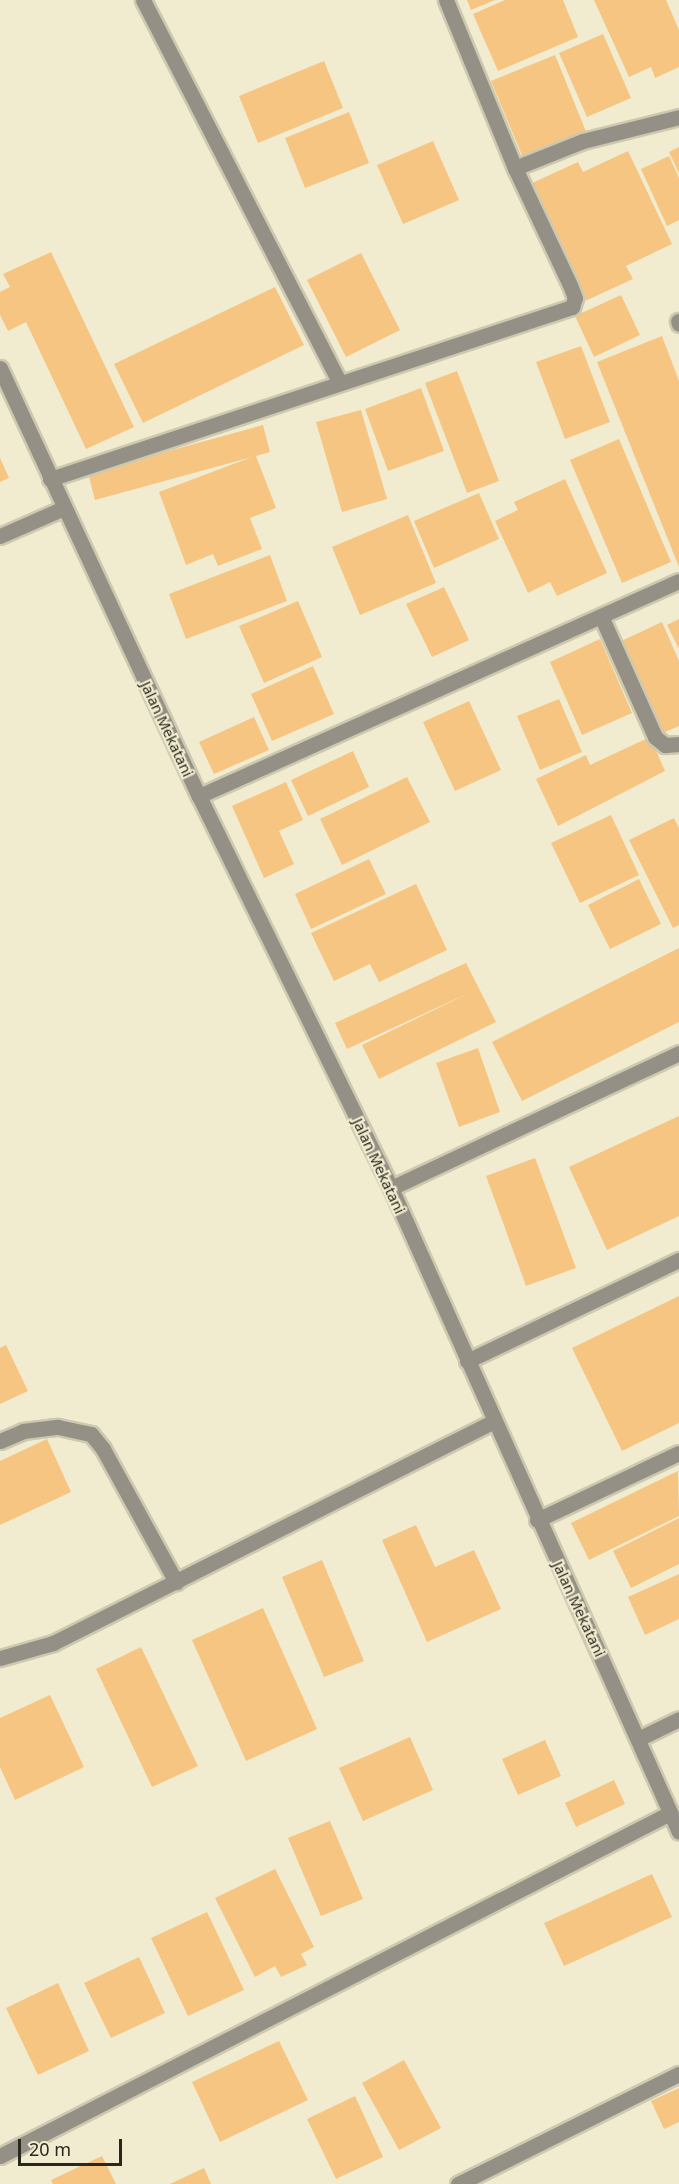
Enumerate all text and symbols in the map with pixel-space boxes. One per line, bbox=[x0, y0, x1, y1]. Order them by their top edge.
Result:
street label: Jalan Mekatani bbox=[137, 678, 197, 780]
street label: Jalan Mekatani bbox=[349, 1115, 409, 1217]
street label: Jalan Mekatani bbox=[549, 1558, 609, 1660]
scale bar bbox=[21, 2127, 124, 2165]
text: 20 m bbox=[29, 2137, 71, 2161]

